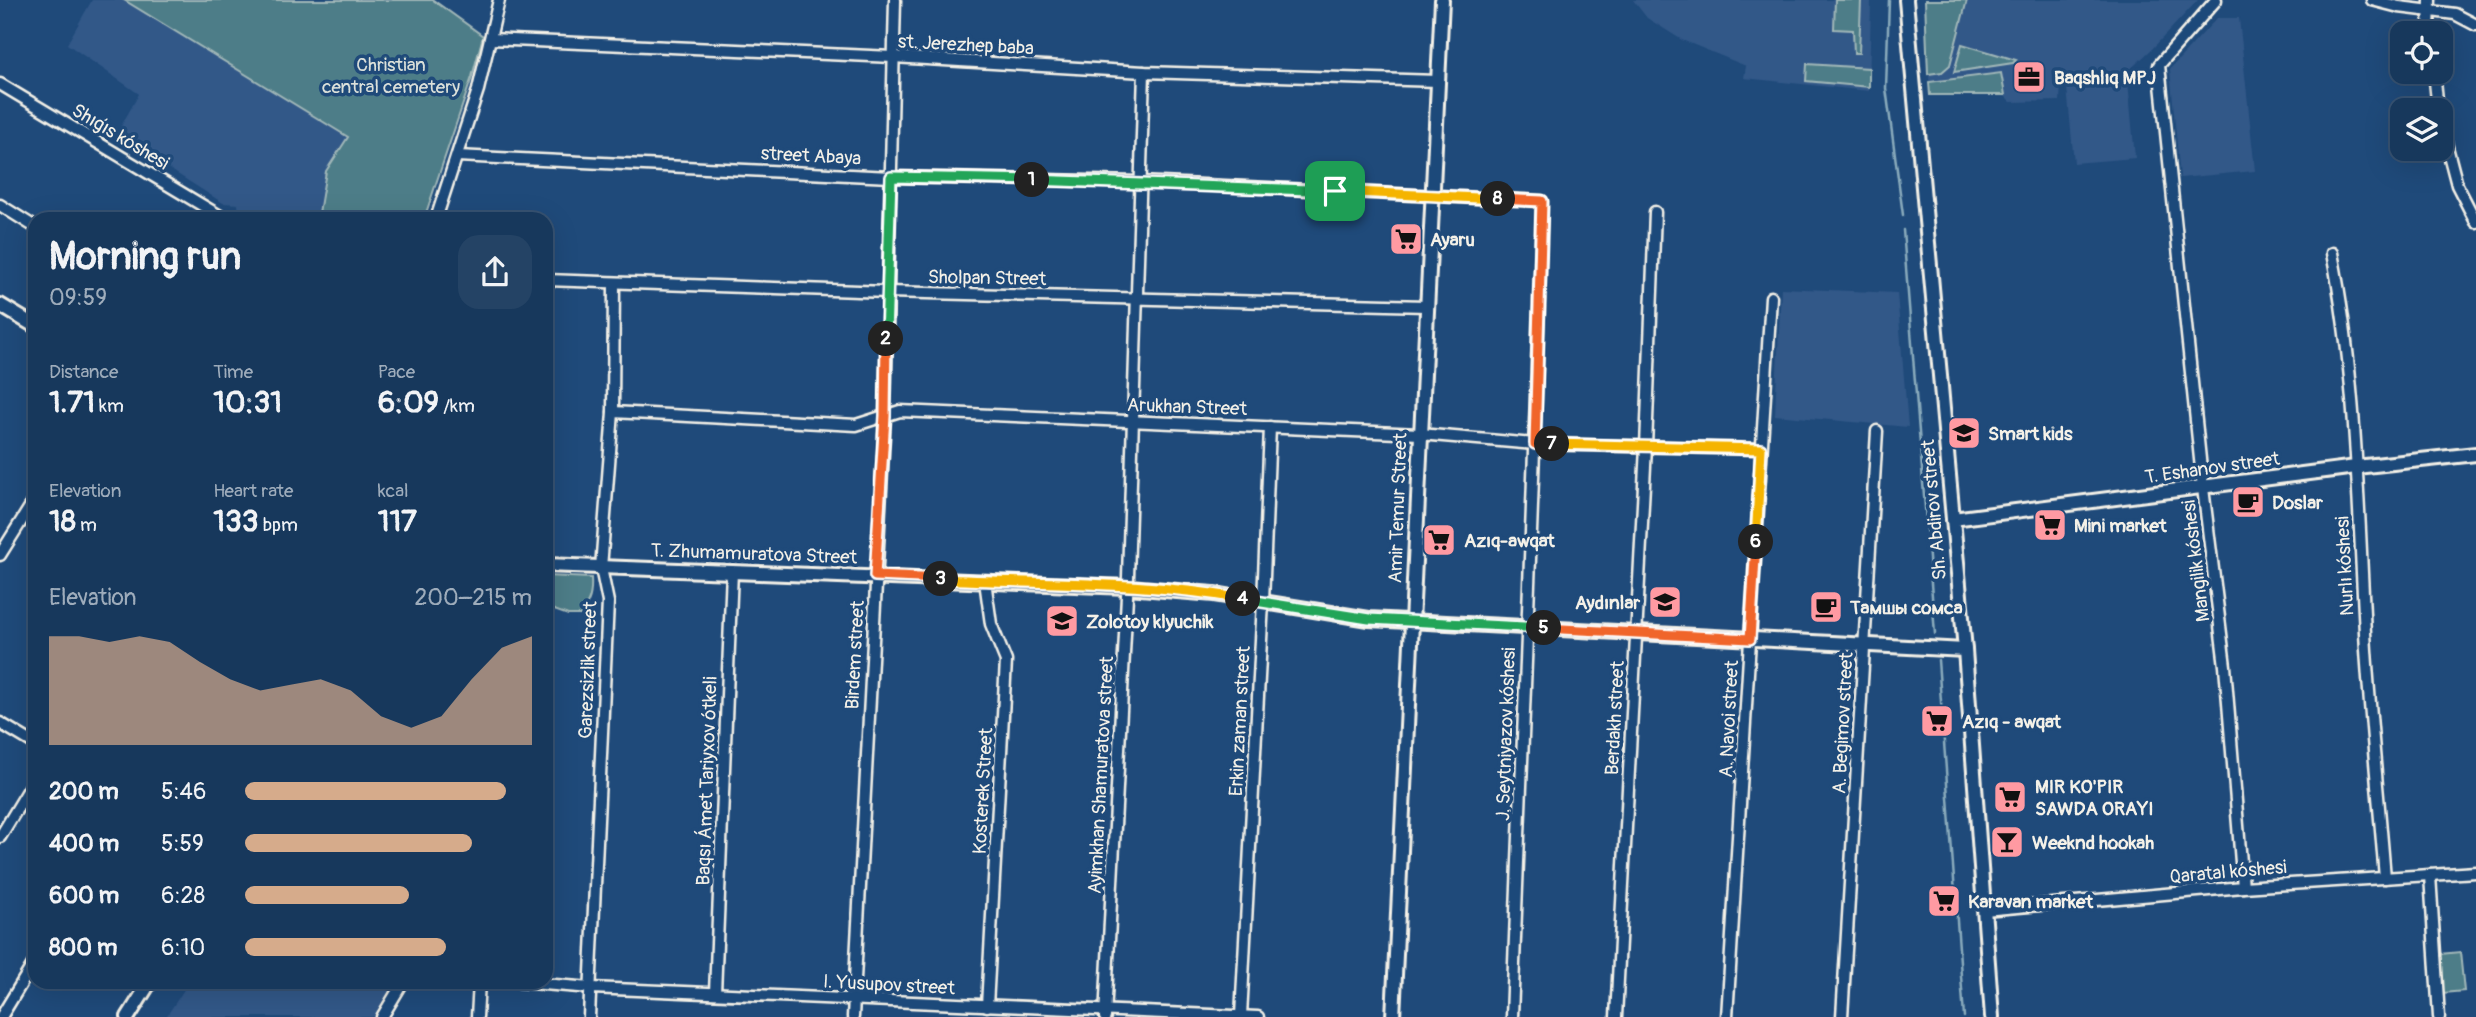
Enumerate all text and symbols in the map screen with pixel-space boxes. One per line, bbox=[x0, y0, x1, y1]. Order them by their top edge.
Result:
map controls bbox=[2390, 21, 2453, 161]
button: locate bbox=[2390, 21, 2453, 84]
street label: st. Jerezhep baba bbox=[897, 29, 1035, 61]
park label: Christian central cemetery bbox=[322, 53, 460, 99]
office icon: Baqshlıq MPJ bbox=[2010, 58, 2048, 96]
place label: Baqshlıq MPJ bbox=[2054, 66, 2156, 90]
street label: Shıǵıs kóshesi bbox=[67, 98, 174, 175]
button: layers bbox=[2390, 98, 2453, 161]
street label: street Abaya bbox=[760, 141, 862, 171]
pin bbox=[1305, 161, 1365, 221]
pin: 1 bbox=[1014, 162, 1050, 198]
text: 1 bbox=[1028, 167, 1035, 191]
icon: arrive bbox=[1316, 172, 1354, 210]
pin: 8 bbox=[1480, 182, 1516, 216]
text: 8 bbox=[1493, 186, 1502, 210]
supermarket icon: Ayaru bbox=[1387, 220, 1425, 258]
place label: Ayaru bbox=[1430, 228, 1475, 252]
text: Morning run bbox=[49, 233, 241, 281]
button: share bbox=[458, 235, 532, 309]
street label: Sholpan Street bbox=[928, 265, 1047, 291]
text: 09:59 bbox=[49, 283, 107, 312]
pin: 2 bbox=[868, 322, 903, 356]
text: 2 bbox=[880, 326, 891, 350]
text: Distance bbox=[49, 360, 118, 384]
text: Time bbox=[213, 360, 253, 384]
text: Pace bbox=[378, 360, 415, 384]
text: 1.71 bbox=[49, 384, 95, 421]
text: 10:31 bbox=[213, 384, 282, 421]
text: 6:09 bbox=[378, 384, 439, 421]
street label: Arukhan Street bbox=[1126, 393, 1248, 421]
text: km bbox=[95, 394, 124, 418]
text: /km bbox=[439, 394, 475, 418]
school or university icon: Smart kids bbox=[1945, 414, 1983, 452]
place label: Smart kids bbox=[1988, 422, 2073, 446]
pin: 7 bbox=[1534, 426, 1570, 462]
text: 7 bbox=[1546, 431, 1557, 455]
street label: Amir Temur Street bbox=[1383, 432, 1413, 584]
street label: Sh. Abdirov street bbox=[1916, 438, 1952, 581]
street label: T. Eshanov street bbox=[2143, 447, 2281, 489]
text: Elevation bbox=[49, 479, 121, 503]
text: Heart rate bbox=[213, 479, 293, 503]
text: kcal bbox=[378, 479, 409, 503]
cafe icon: Doslar bbox=[2229, 483, 2267, 521]
place label: Doslar bbox=[2272, 491, 2323, 515]
street label: Mangilik kóshesi bbox=[2177, 499, 2215, 623]
text: 18 bbox=[49, 503, 76, 540]
text: 133 bbox=[213, 503, 259, 540]
text: 117 bbox=[378, 503, 417, 540]
supermarket icon: Mini market bbox=[2031, 506, 2069, 544]
text: m bbox=[76, 513, 97, 537]
text: bpm bbox=[259, 513, 298, 537]
place label: Mini market bbox=[2074, 514, 2168, 538]
street label: Nurlı kóshesi bbox=[2330, 515, 2360, 616]
supermarket icon: Azıq-awqat bbox=[1420, 521, 1458, 559]
pin: 6 bbox=[1738, 524, 1774, 560]
place label: Azıq-awqat bbox=[1464, 529, 1556, 553]
text: 6 bbox=[1750, 529, 1761, 553]
street label: T. Zhumamuratova Street bbox=[650, 538, 858, 570]
pin: 3 bbox=[923, 562, 958, 596]
text: 3 bbox=[935, 566, 946, 590]
pin: 4 bbox=[1226, 582, 1260, 616]
text: Elevation bbox=[49, 583, 137, 612]
text: 200–215 m bbox=[414, 583, 532, 612]
school or university icon: Aydınlar bbox=[1646, 583, 1684, 621]
text: 4 bbox=[1237, 586, 1248, 610]
cafe icon: Тамшы сомса bbox=[1807, 588, 1845, 626]
place label: Aydınlar bbox=[1575, 591, 1640, 615]
place label: Тамшы сомса bbox=[1849, 596, 1963, 620]
street label: Garezsizlik street bbox=[574, 600, 602, 739]
street label: Birdem street bbox=[840, 600, 870, 710]
school or university icon: Zolotoy klyuchik bbox=[1043, 602, 1081, 640]
place label: Zolotoy klyuchik bbox=[1086, 610, 1214, 634]
pin: 5 bbox=[1526, 610, 1562, 646]
text: 5 bbox=[1538, 615, 1549, 639]
street label: Erkin zaman street bbox=[1224, 645, 1256, 797]
street label: J. Seytniyazov kóshesi bbox=[1491, 647, 1521, 821]
street label: A. Begimov street bbox=[1827, 651, 1859, 795]
street label: Ayimkhan Shamuratova street bbox=[1083, 655, 1119, 895]
street label: A. Navoi street bbox=[1714, 659, 1744, 778]
street label: Berdakh street bbox=[1600, 660, 1630, 776]
street label: Baqsı Ámet Tariyxov ótkeli bbox=[691, 676, 723, 886]
supermarket icon: Azıq - awqat bbox=[1918, 702, 1956, 740]
place label: Azıq - awqat bbox=[1962, 710, 2062, 734]
street label: Kosterek Street bbox=[968, 727, 998, 855]
place label: MIR KO'PIR SAWDA ORAYI bbox=[2035, 775, 2154, 821]
text: 200 m bbox=[49, 777, 119, 806]
text: 5:46 bbox=[161, 777, 206, 806]
supermarket icon: MIR KO'PIR SAWDA ORAYI bbox=[1991, 778, 2029, 816]
bar icon: Weeknd hookah bbox=[1988, 823, 2026, 861]
text: 400 m bbox=[49, 829, 119, 858]
text: 5:59 bbox=[161, 829, 204, 858]
place label: Weeknd hookah bbox=[2032, 831, 2154, 855]
street label: Qaratal kóshesi bbox=[2168, 855, 2288, 889]
text: 600 m bbox=[49, 881, 119, 910]
text: 6:28 bbox=[161, 881, 205, 910]
supermarket icon: Karavan market bbox=[1925, 882, 1963, 920]
place label: Karavan market bbox=[1968, 890, 2094, 914]
text: 800 m bbox=[49, 933, 117, 962]
text: 6:10 bbox=[161, 933, 205, 962]
street label: I. Yusupov street bbox=[822, 970, 956, 1000]

